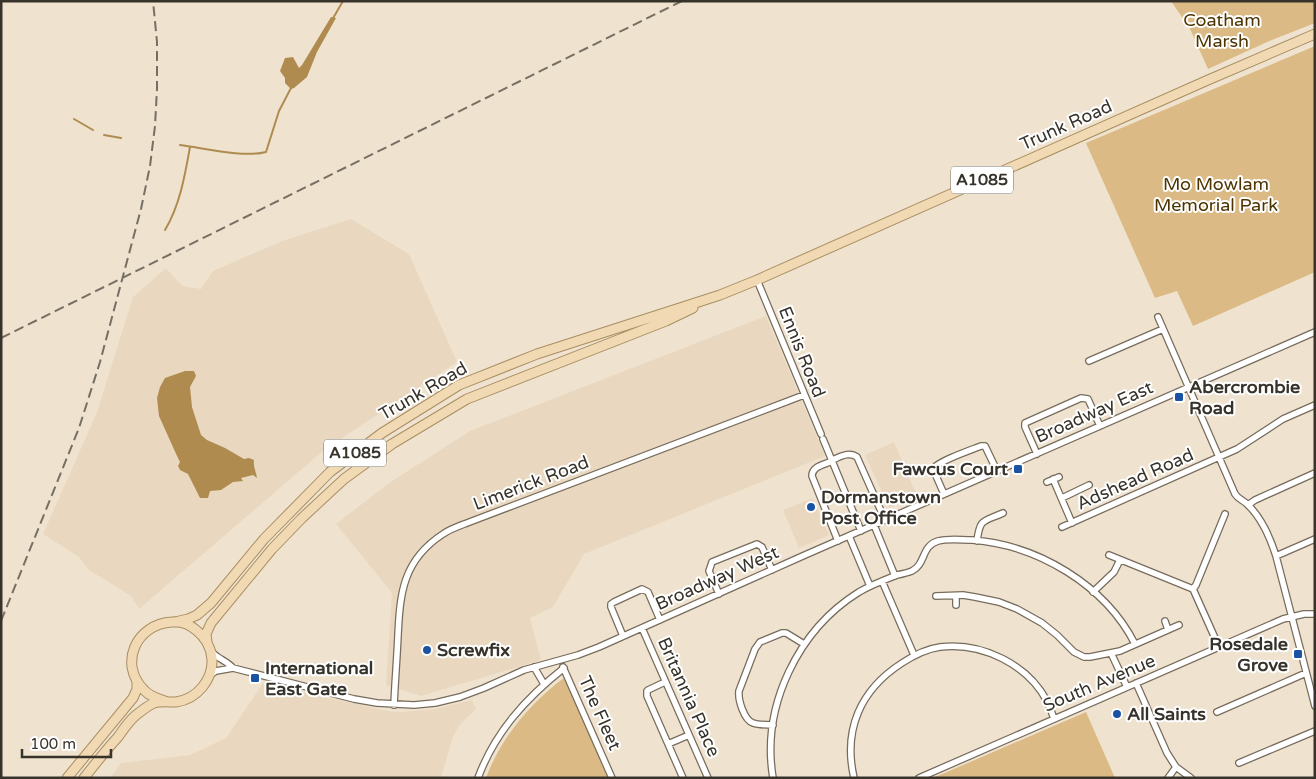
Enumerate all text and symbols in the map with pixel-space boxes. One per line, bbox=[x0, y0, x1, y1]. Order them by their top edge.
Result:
park label: Coatham Marsh bbox=[1183, 9, 1261, 52]
street label: Trunk Road bbox=[1017, 95, 1115, 155]
road number: A1085 bbox=[951, 166, 1013, 194]
park label: Mo Mowlam Memorial Park bbox=[1154, 173, 1278, 216]
street label: Ennis Road bbox=[774, 303, 830, 401]
street label: Trunk Road bbox=[375, 357, 471, 425]
street label: Broadway East bbox=[1032, 376, 1156, 448]
place label: Abercrombie Road bbox=[1189, 376, 1300, 419]
marker: Abercrombie Road bbox=[1173, 391, 1185, 403]
road number: A1085 bbox=[324, 439, 386, 466]
street label: Adshead Road bbox=[1073, 443, 1197, 515]
street label: Limerick Road bbox=[470, 451, 592, 515]
place label: Fawcus Court bbox=[893, 458, 1008, 480]
marker: Fawcus Court bbox=[1012, 463, 1024, 475]
place label: Dormanstown Post Office bbox=[821, 486, 941, 529]
marker: Dormanstown Post Office bbox=[805, 501, 817, 513]
street label: Broadway West bbox=[652, 541, 782, 615]
place label: Rosedale Grove bbox=[1209, 633, 1288, 676]
street label: Britannia Place bbox=[653, 634, 725, 760]
place label: Screwfix bbox=[437, 639, 510, 661]
marker: Screwfix bbox=[421, 644, 433, 656]
marker: Rosedale Grove bbox=[1292, 648, 1304, 660]
street label: South Avenue bbox=[1040, 649, 1158, 717]
place label: International East Gate bbox=[265, 657, 373, 700]
marker: International East Gate bbox=[249, 672, 261, 684]
street label: The Fleet bbox=[574, 672, 626, 754]
place label: All Saints bbox=[1127, 703, 1206, 725]
marker: All Saints bbox=[1111, 708, 1123, 720]
scale bar bbox=[22, 726, 111, 758]
text: 100 m bbox=[30, 735, 76, 753]

